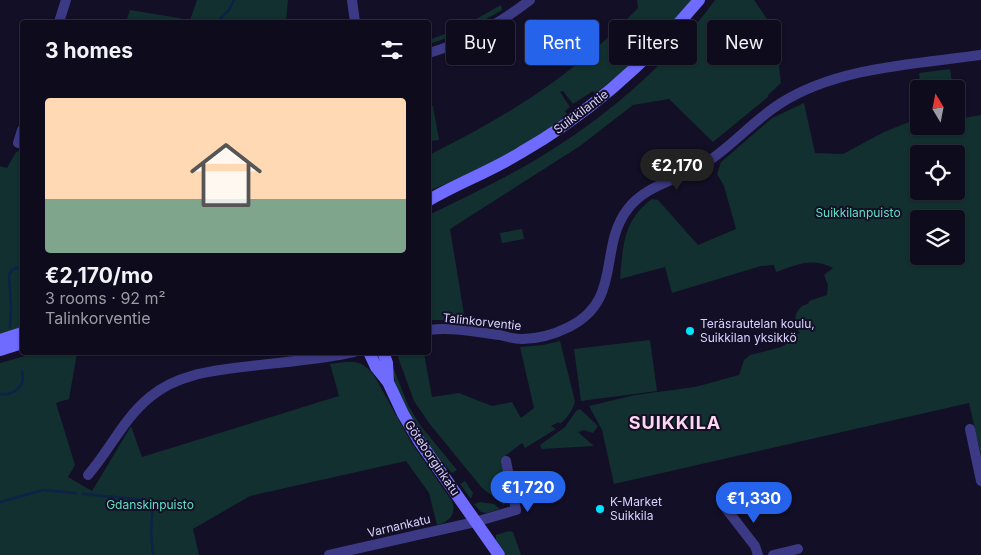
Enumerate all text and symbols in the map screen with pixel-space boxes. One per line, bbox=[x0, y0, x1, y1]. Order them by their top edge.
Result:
chip: Buy bbox=[446, 20, 515, 65]
chip: Rent bbox=[525, 20, 599, 65]
chip: Filters bbox=[609, 20, 697, 65]
chip: New bbox=[707, 20, 781, 65]
icon: filters bbox=[378, 36, 406, 64]
text: 3 homes bbox=[45, 38, 133, 63]
north arrow bbox=[910, 80, 965, 135]
map controls bbox=[910, 80, 965, 265]
street label: Suikkilantie bbox=[550, 86, 611, 137]
icon: home bbox=[181, 130, 271, 220]
button: locate bbox=[910, 145, 965, 200]
pin: €2,170 bbox=[636, 148, 718, 191]
text: €2,170 bbox=[651, 155, 703, 175]
park label: Suikkilanpuisto bbox=[815, 205, 901, 220]
button: layers bbox=[910, 210, 965, 265]
text: €2,170/mo bbox=[45, 263, 153, 288]
text: 3 rooms · 92 m² bbox=[45, 288, 166, 308]
text: Talinkorventie bbox=[45, 308, 151, 328]
street label: Talinkorventie bbox=[442, 310, 522, 333]
place label: Teräsrautelan koulu, Suikkilan yksikkö bbox=[700, 316, 815, 345]
marker: Teräsrautelan koulu, Suikkilan yksikkö bbox=[684, 325, 696, 337]
district label: SUIKKILA bbox=[629, 412, 721, 433]
street label: Göteborginkatu bbox=[402, 417, 463, 498]
pin: €1,720 bbox=[487, 470, 569, 513]
text: €1,720 bbox=[502, 477, 554, 497]
pin: €1,330 bbox=[713, 482, 795, 524]
text: €1,330 bbox=[727, 488, 781, 508]
place label: K-Market Suikkila bbox=[610, 494, 662, 523]
park label: Gdanskinpuisto bbox=[106, 497, 194, 512]
marker: K-Market Suikkila bbox=[594, 503, 606, 515]
street label: Varnankatu bbox=[366, 511, 432, 540]

